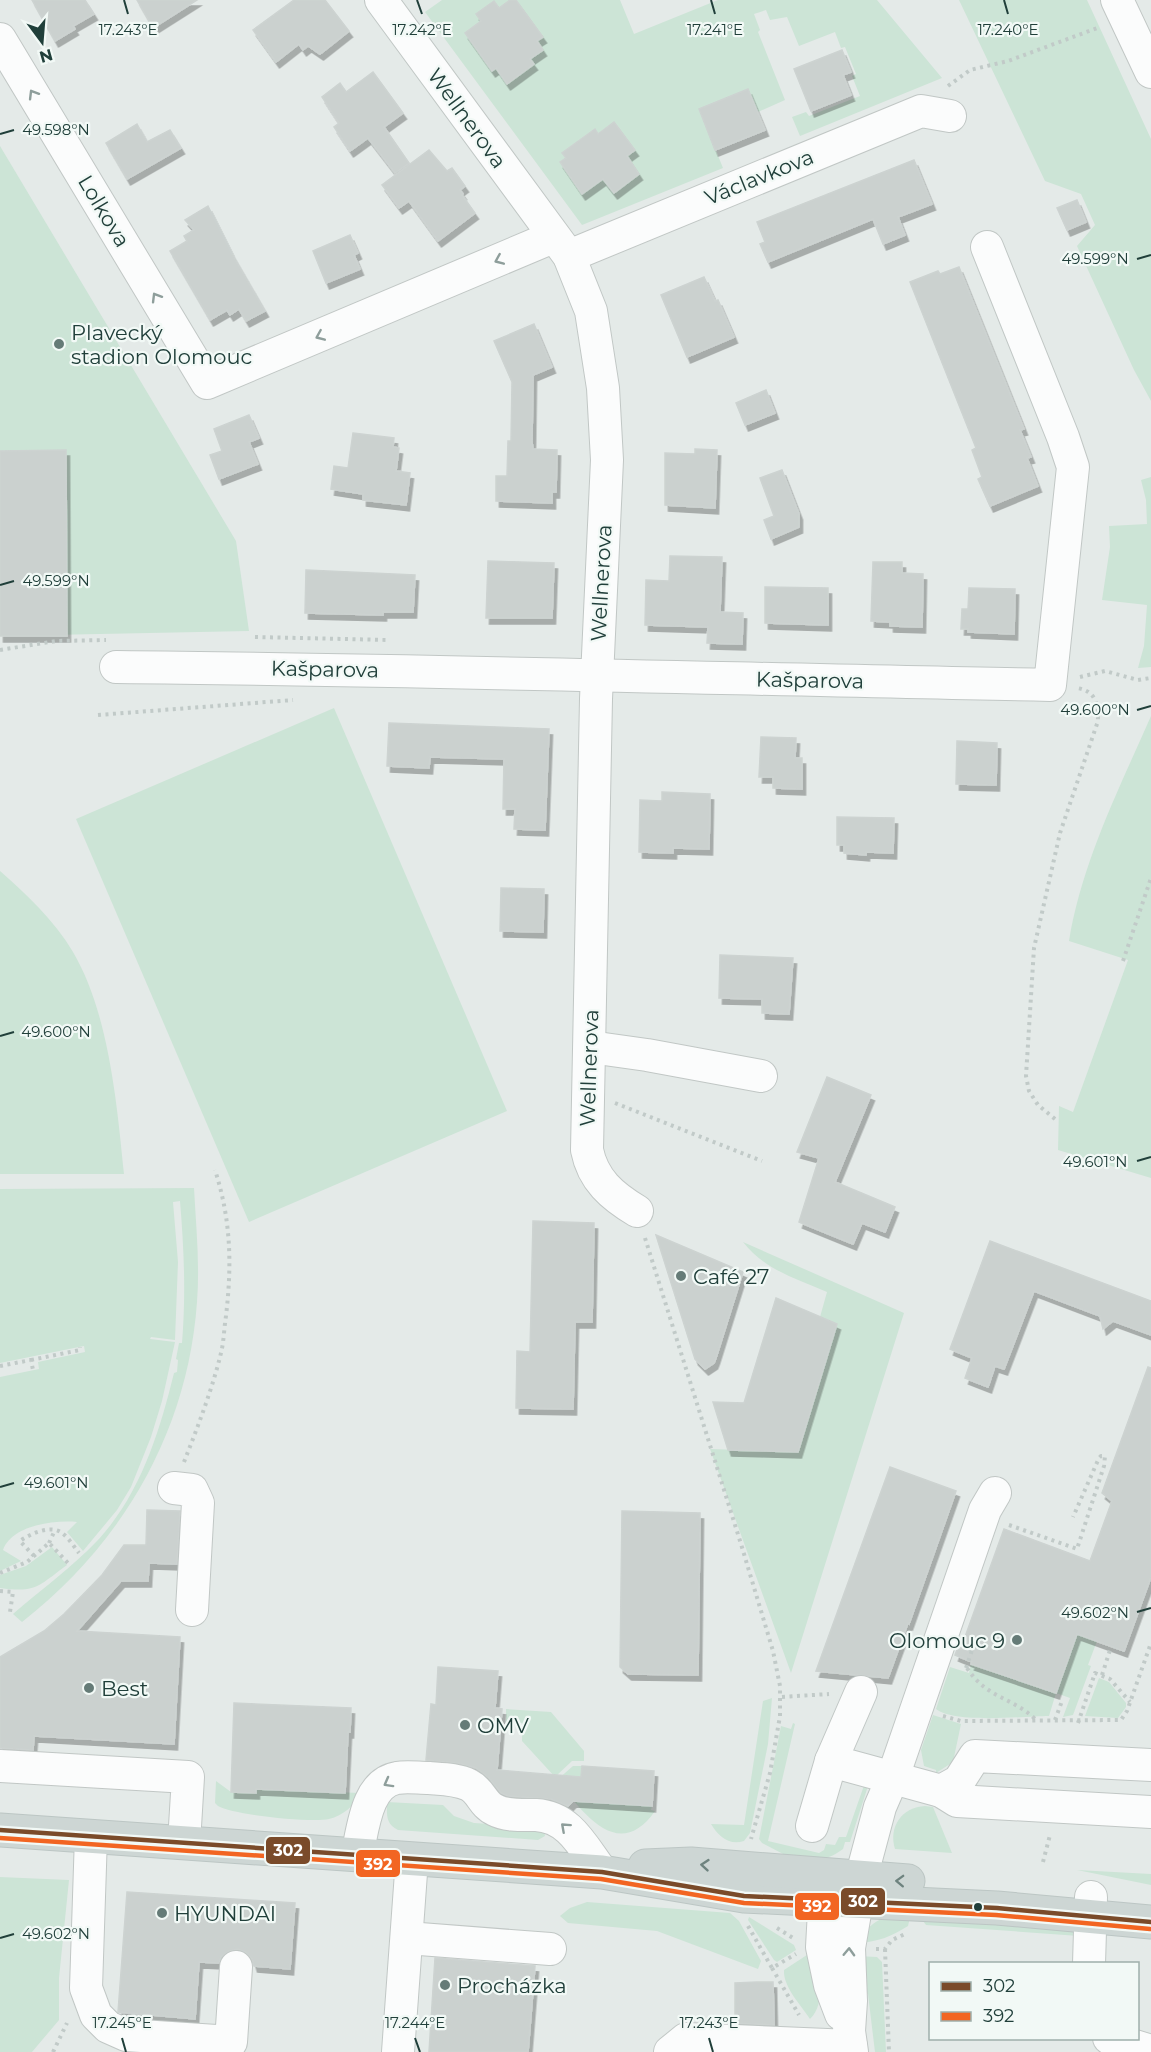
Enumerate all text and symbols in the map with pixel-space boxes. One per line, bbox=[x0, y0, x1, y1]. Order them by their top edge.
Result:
north arrow bbox=[12, 12, 72, 72]
text: 17.243°E bbox=[98, 20, 158, 39]
text: 17.242°E bbox=[392, 20, 452, 39]
text: 17.241°E bbox=[687, 20, 743, 39]
text: 17.240°E bbox=[977, 20, 1039, 39]
text: N bbox=[37, 45, 55, 67]
street label: Wellnerova bbox=[422, 63, 512, 173]
one-way arrow bbox=[29, 90, 41, 100]
text: 49.598°N bbox=[22, 120, 90, 139]
street label: Václavkova bbox=[701, 144, 817, 210]
street label: Lolkova bbox=[73, 171, 135, 251]
text: 49.599°N bbox=[1061, 249, 1129, 268]
one-way arrow bbox=[495, 253, 506, 265]
one-way arrow bbox=[151, 293, 163, 303]
place label: Plavecký stadion Olomouc bbox=[71, 320, 252, 369]
one-way arrow bbox=[315, 329, 326, 341]
marker: Plavecký stadion Olomouc bbox=[52, 337, 66, 351]
street label: Wellnerova bbox=[585, 524, 617, 642]
text: 49.599°N bbox=[22, 571, 90, 590]
street label: Kašparova bbox=[271, 656, 379, 682]
street label: Kašparova bbox=[756, 667, 864, 693]
text: 49.600°N bbox=[1060, 700, 1130, 719]
street label: Wellnerova bbox=[574, 1009, 604, 1127]
text: 49.600°N bbox=[21, 1022, 91, 1041]
text: 49.601°N bbox=[1063, 1152, 1127, 1171]
place label: Café 27 bbox=[693, 1264, 770, 1289]
marker: Café 27 bbox=[674, 1269, 688, 1283]
text: 49.601°N bbox=[24, 1473, 88, 1492]
text: 49.602°N bbox=[1061, 1603, 1129, 1622]
place label: Olomouc 9 bbox=[889, 1628, 1005, 1653]
marker: Olomouc 9 bbox=[1010, 1633, 1024, 1647]
place label: Best bbox=[101, 1676, 148, 1701]
marker: Best bbox=[82, 1681, 96, 1695]
place label: OMV bbox=[477, 1713, 529, 1738]
marker: OMV bbox=[458, 1718, 472, 1732]
one-way arrow bbox=[384, 1776, 394, 1787]
one-way arrow bbox=[562, 1823, 572, 1834]
line badge: 302 bbox=[265, 1836, 311, 1865]
text: 302 bbox=[272, 1841, 303, 1860]
line badge: 392 bbox=[355, 1849, 401, 1878]
text: 392 bbox=[362, 1855, 393, 1874]
one-way arrow bbox=[701, 1859, 710, 1872]
one-way arrow bbox=[895, 1874, 904, 1887]
line badge: 302 bbox=[840, 1887, 886, 1916]
line badge: 392 bbox=[794, 1892, 840, 1921]
text: 302 bbox=[847, 1892, 878, 1911]
text: 392 bbox=[801, 1897, 832, 1916]
place label: HYUNDAI bbox=[174, 1901, 276, 1926]
unlabelled marker bbox=[972, 1901, 984, 1913]
marker: HYUNDAI bbox=[155, 1906, 169, 1920]
text: 49.602°N bbox=[22, 1924, 90, 1943]
one-way arrow bbox=[843, 1947, 855, 1956]
legend bbox=[929, 1962, 1139, 2040]
place label: Procházka bbox=[457, 1973, 567, 1998]
text: 302 bbox=[983, 1975, 1015, 1997]
marker: Procházka bbox=[438, 1978, 452, 1992]
text: 392 bbox=[983, 2005, 1014, 2027]
text: 17.245°E bbox=[92, 2013, 152, 2032]
text: 17.244°E bbox=[385, 2013, 445, 2032]
text: 17.243°E bbox=[679, 2013, 739, 2032]

